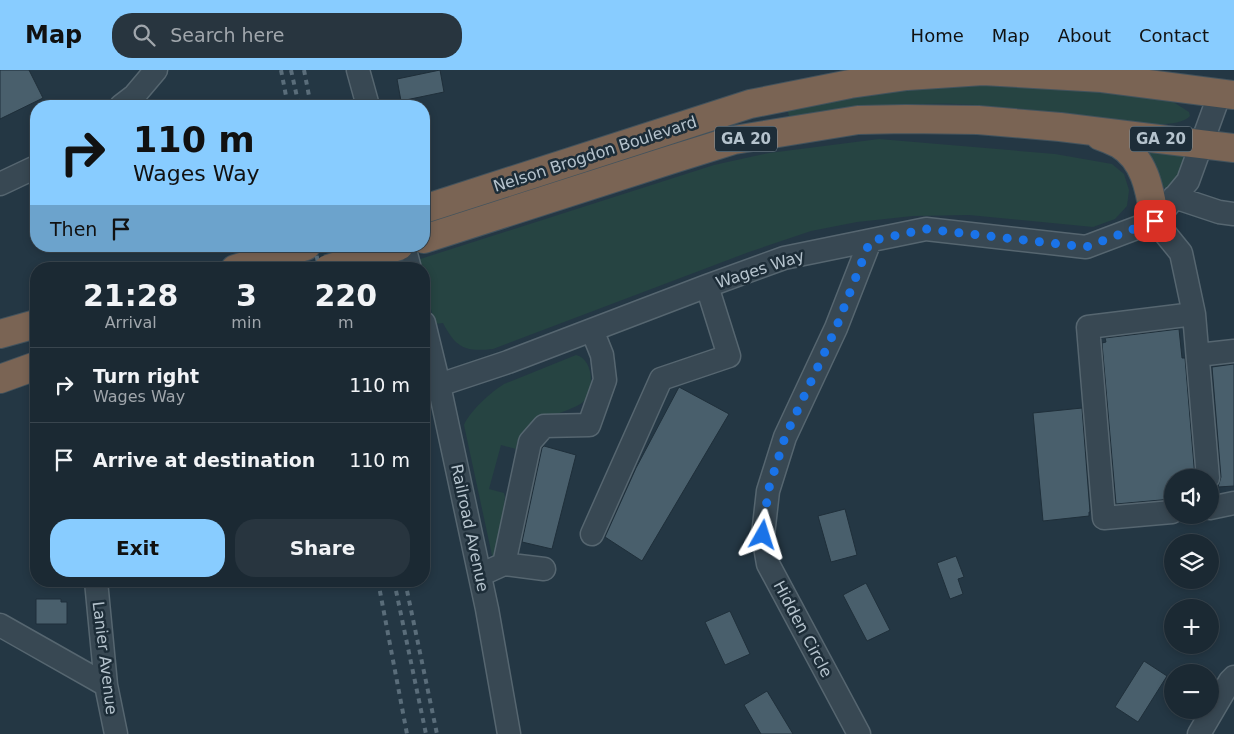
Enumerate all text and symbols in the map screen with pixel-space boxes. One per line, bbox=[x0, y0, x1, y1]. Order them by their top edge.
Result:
search box bbox=[112, 13, 462, 58]
text: Map bbox=[25, 21, 82, 49]
icon: search bbox=[130, 21, 158, 49]
text: Search here bbox=[170, 24, 284, 46]
text: Home bbox=[911, 25, 964, 46]
text: Map bbox=[992, 25, 1030, 46]
text: About bbox=[1058, 25, 1111, 46]
text: Contact bbox=[1139, 25, 1209, 46]
street label: Nelson Brogdon Boulevard bbox=[491, 112, 699, 196]
icon: right bbox=[50, 120, 115, 185]
text: 110 m bbox=[133, 120, 255, 160]
road number: GA 20 bbox=[715, 126, 777, 152]
road number: GA 20 bbox=[1130, 126, 1192, 152]
text: Wages Way bbox=[133, 161, 260, 186]
pin bbox=[1134, 200, 1176, 242]
icon: arrive bbox=[1141, 207, 1169, 235]
icon: arrive bbox=[107, 215, 135, 243]
text: Then bbox=[50, 218, 97, 240]
street label: Wages Way bbox=[713, 246, 807, 292]
text: 21:28 bbox=[83, 278, 178, 313]
text: 3 bbox=[236, 278, 257, 313]
text: 220 bbox=[314, 278, 377, 313]
text: Arrival bbox=[105, 313, 157, 332]
text: min bbox=[231, 313, 262, 332]
text: m bbox=[338, 313, 354, 332]
text: Turn right bbox=[93, 365, 199, 387]
icon: right bbox=[50, 371, 78, 399]
text: 110 m bbox=[349, 374, 410, 396]
text: Wages Way bbox=[93, 387, 185, 406]
icon: arrive bbox=[50, 446, 78, 474]
text: Arrive at destination bbox=[93, 449, 315, 471]
text: 110 m bbox=[349, 449, 410, 471]
street label: Railroad Avenue bbox=[447, 462, 493, 594]
map controls bbox=[1164, 469, 1219, 719]
button: sound bbox=[1164, 469, 1219, 524]
position arrow bbox=[736, 508, 788, 560]
button: Exit bbox=[50, 519, 225, 577]
button: Share bbox=[235, 519, 410, 577]
button: layers bbox=[1164, 534, 1219, 589]
street label: Hidden Circle bbox=[770, 577, 836, 681]
button: + bbox=[1164, 599, 1219, 654]
street label: Lanier Avenue bbox=[89, 600, 121, 716]
button: − bbox=[1164, 664, 1219, 719]

